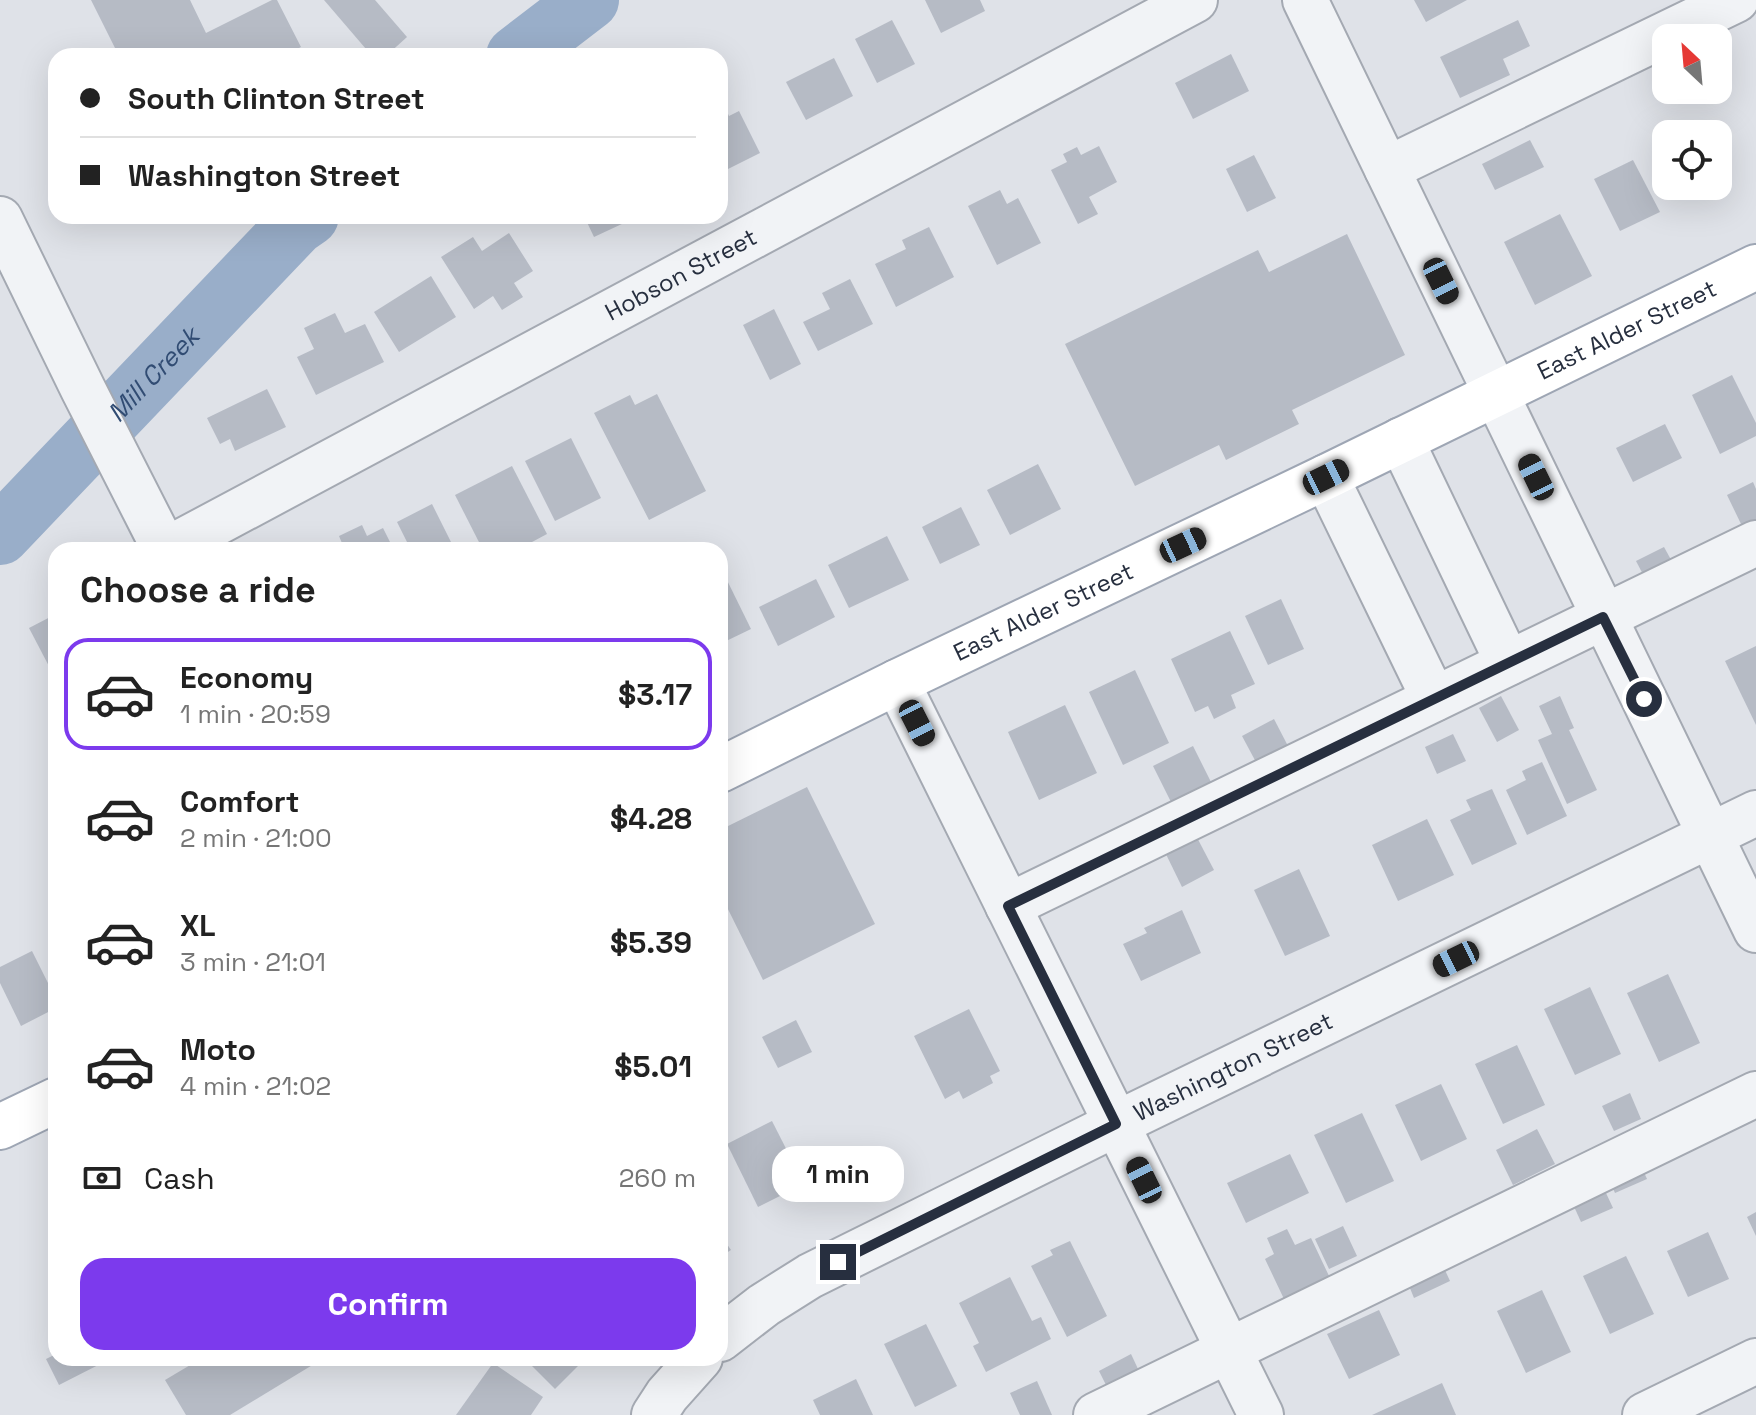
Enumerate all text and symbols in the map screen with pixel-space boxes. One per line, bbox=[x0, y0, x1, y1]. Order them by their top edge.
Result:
north arrow bbox=[1652, 24, 1732, 104]
map controls bbox=[1652, 24, 1732, 200]
text: South Clinton Street bbox=[128, 79, 425, 118]
button: locate bbox=[1652, 120, 1732, 200]
text: Washington Street bbox=[128, 156, 400, 195]
street label: Hobson Street bbox=[599, 221, 762, 327]
car bbox=[1420, 254, 1462, 308]
street label: East Alder Street bbox=[1532, 273, 1721, 386]
water label: Mill Creek bbox=[100, 317, 209, 429]
car bbox=[1515, 450, 1557, 504]
car bbox=[1299, 456, 1353, 498]
car bbox=[1156, 524, 1210, 566]
street label: East Alder Street bbox=[948, 555, 1138, 668]
text: Choose a ride bbox=[80, 567, 316, 613]
icon: car bbox=[84, 658, 156, 730]
text: Economy bbox=[180, 658, 313, 697]
text: $3.17 bbox=[618, 675, 692, 714]
route start bbox=[1626, 681, 1662, 717]
car bbox=[895, 696, 939, 750]
text: 1 min · 20:59 bbox=[180, 697, 331, 731]
icon: car bbox=[84, 782, 156, 854]
text: Comfort bbox=[180, 782, 299, 821]
text: $4.28 bbox=[610, 799, 692, 838]
text: 2 min · 21:00 bbox=[180, 821, 332, 855]
icon: car bbox=[84, 906, 156, 978]
text: XL bbox=[180, 906, 216, 945]
text: $5.39 bbox=[610, 923, 692, 962]
car bbox=[1429, 938, 1483, 980]
text: 3 min · 21:01 bbox=[180, 945, 326, 979]
street label: Washington Street bbox=[1128, 1005, 1338, 1128]
icon: car bbox=[84, 1030, 156, 1102]
text: Moto bbox=[180, 1030, 256, 1069]
text: $5.01 bbox=[614, 1047, 692, 1086]
text: 4 min · 21:02 bbox=[180, 1069, 331, 1103]
callout: 1 min bbox=[772, 1146, 904, 1202]
car bbox=[1123, 1153, 1165, 1207]
icon: cash bbox=[80, 1156, 124, 1200]
text: 1 min bbox=[806, 1157, 870, 1191]
text: Cash bbox=[144, 1159, 215, 1198]
text: 260 m bbox=[619, 1161, 696, 1195]
route end bbox=[820, 1244, 856, 1280]
button: Confirm bbox=[80, 1258, 696, 1350]

